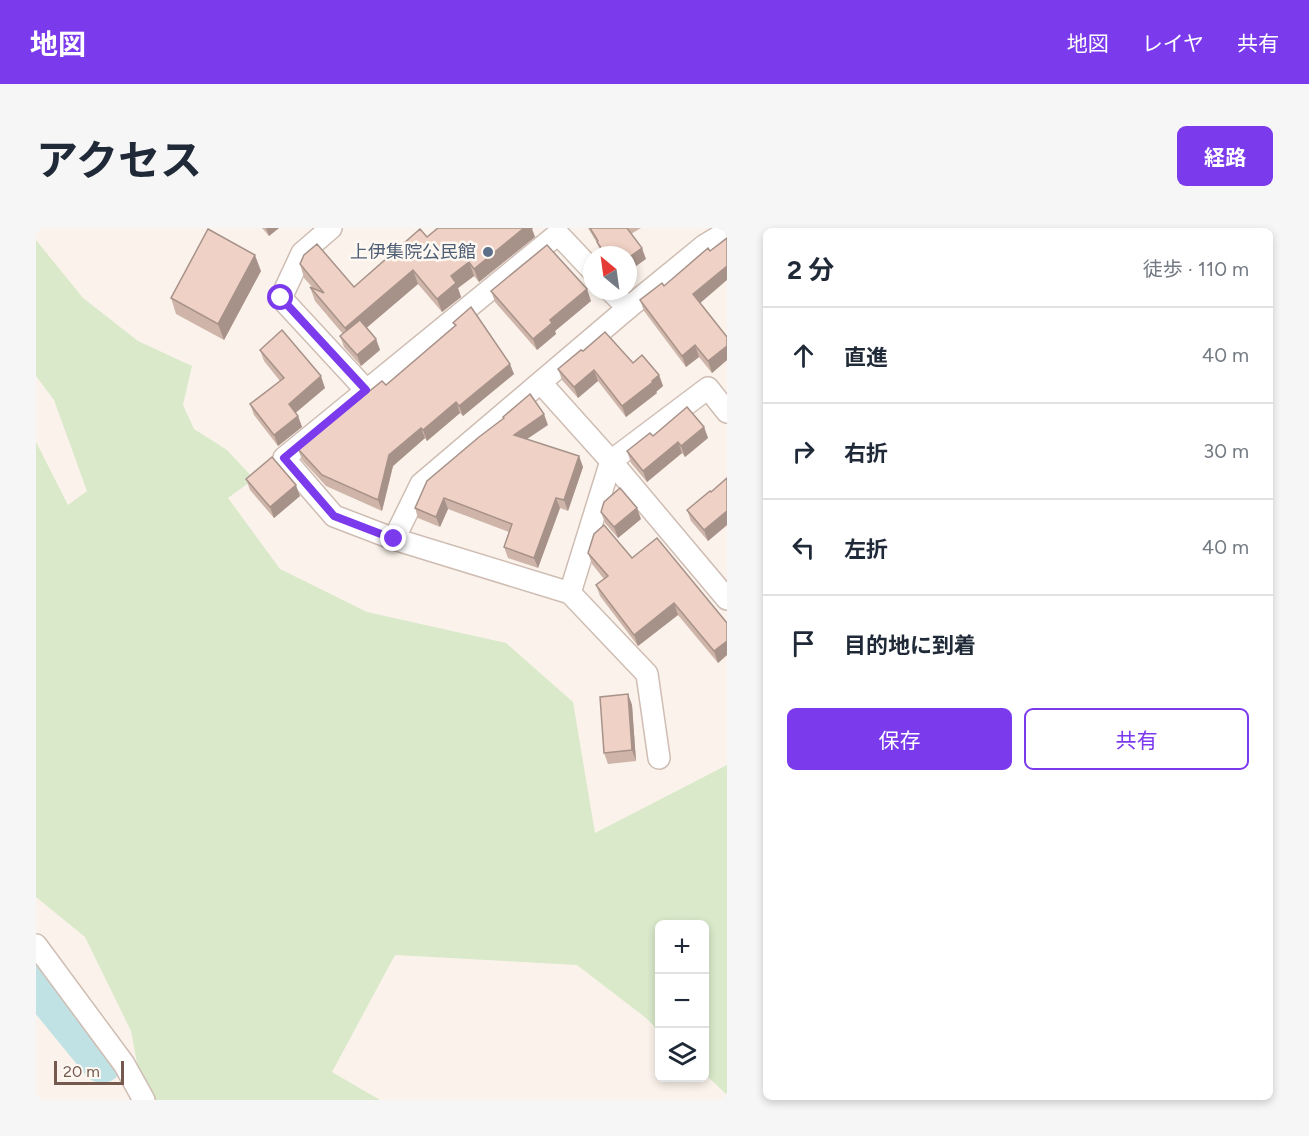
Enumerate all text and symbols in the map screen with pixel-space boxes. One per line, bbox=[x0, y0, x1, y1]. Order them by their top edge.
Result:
text: 地図 bbox=[30, 27, 86, 61]
text: 地図 bbox=[1067, 31, 1109, 56]
text: レイヤ bbox=[1142, 31, 1204, 56]
text: 共有 bbox=[1237, 31, 1279, 56]
button: 経路 bbox=[1177, 126, 1273, 186]
text: アクセス bbox=[36, 135, 202, 186]
place label: 上伊集院公民館 bbox=[350, 241, 476, 263]
marker: 上伊集院公民館 bbox=[481, 245, 495, 259]
north arrow bbox=[583, 246, 637, 300]
text: 2 分 bbox=[787, 254, 834, 286]
text: 徒歩 · 110 m bbox=[1143, 257, 1249, 281]
route start bbox=[267, 284, 293, 310]
icon: ahead bbox=[787, 339, 820, 372]
text: 40 m bbox=[1202, 343, 1249, 367]
text: 直進 bbox=[844, 344, 888, 371]
icon: right bbox=[787, 435, 820, 468]
text: 30 m bbox=[1203, 439, 1249, 463]
text: 右折 bbox=[844, 440, 888, 467]
route end bbox=[380, 525, 406, 551]
icon: left bbox=[787, 531, 820, 564]
text: 40 m bbox=[1202, 535, 1249, 559]
text: 左折 bbox=[844, 536, 888, 563]
icon: arrive bbox=[787, 627, 820, 660]
text: 目的地に到着 bbox=[844, 632, 976, 659]
button: 保存 bbox=[787, 708, 1012, 770]
button: 共有 bbox=[1024, 708, 1249, 770]
map controls bbox=[655, 920, 709, 1082]
button: + bbox=[655, 920, 709, 974]
button: − bbox=[655, 974, 709, 1028]
button: layers bbox=[655, 1028, 709, 1082]
scale bar bbox=[54, 1058, 124, 1086]
text: 20 m bbox=[63, 1062, 100, 1081]

